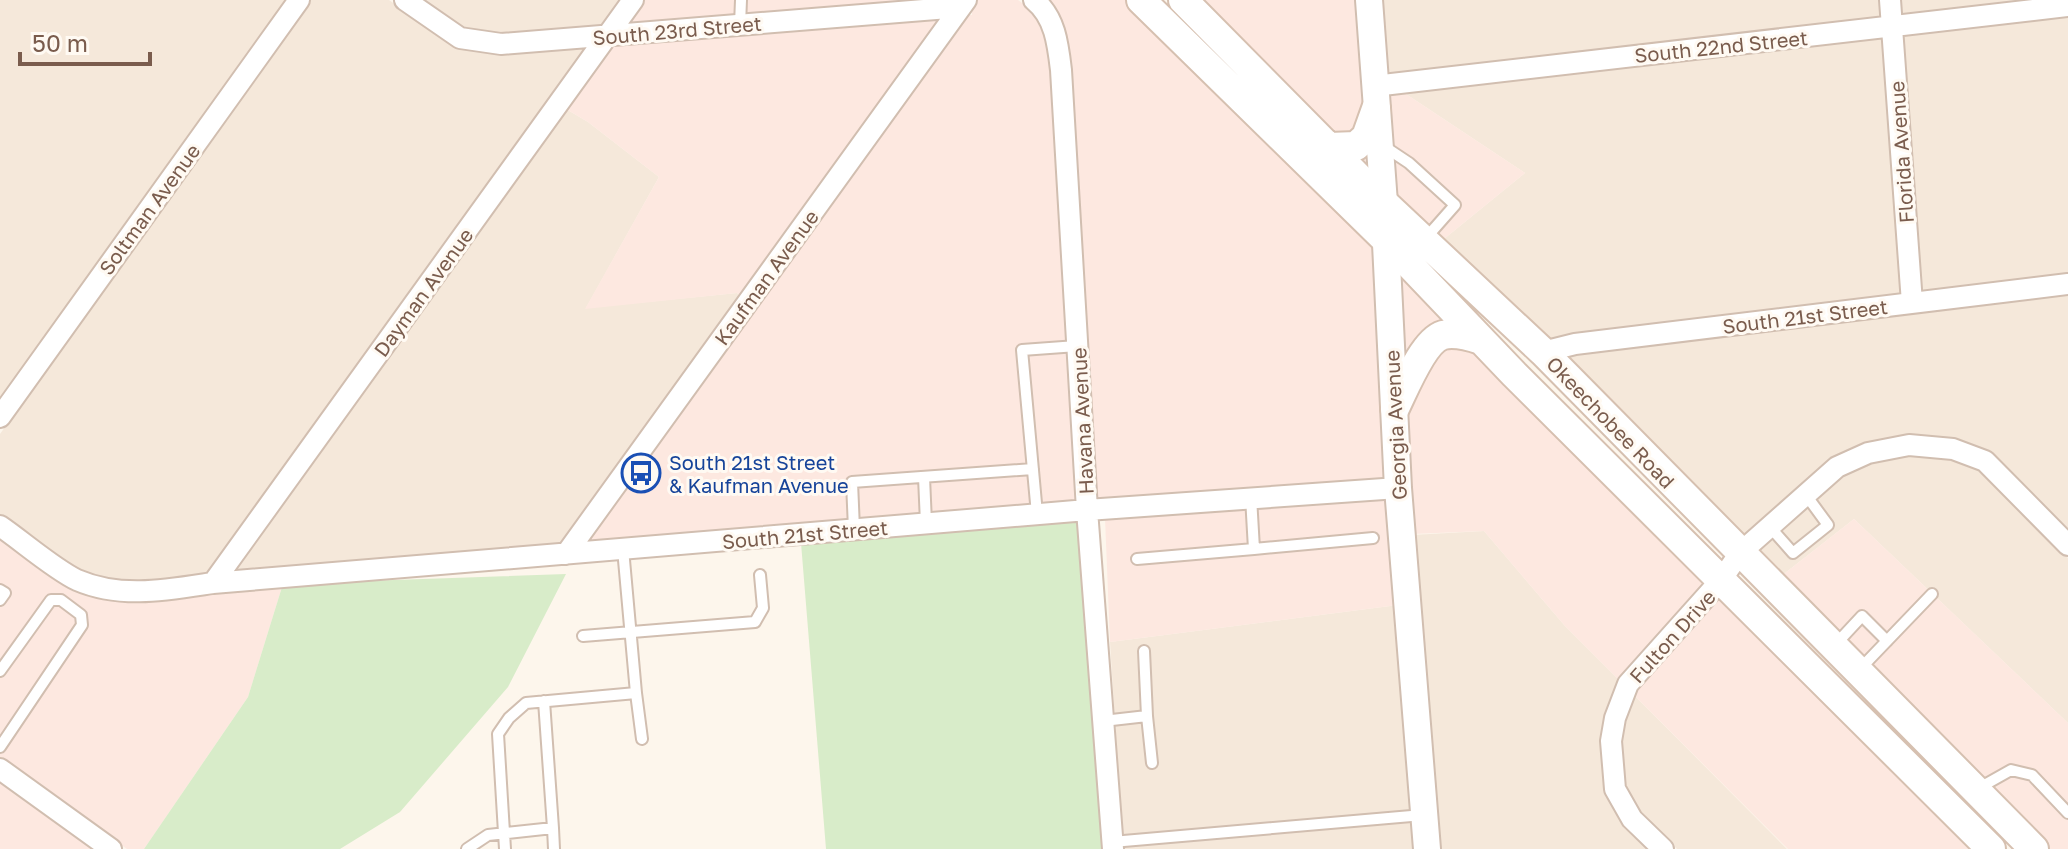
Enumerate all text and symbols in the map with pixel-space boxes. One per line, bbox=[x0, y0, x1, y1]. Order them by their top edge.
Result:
street label: South 23rd Street bbox=[591, 11, 763, 49]
scale bar bbox=[20, 16, 150, 66]
street label: South 22nd Street bbox=[1633, 25, 1809, 67]
text: 50 m bbox=[32, 28, 88, 57]
street label: Florida Avenue bbox=[1884, 80, 1918, 224]
street label: Soltman Avenue bbox=[94, 139, 204, 279]
street label: Kaufman Avenue bbox=[709, 205, 823, 349]
street label: Dayman Avenue bbox=[368, 223, 478, 361]
street label: South 21st Street bbox=[1721, 294, 1889, 338]
street label: Havana Avenue bbox=[1066, 347, 1098, 495]
street label: Georgia Avenue bbox=[1379, 350, 1411, 500]
street label: Okeechobee Road bbox=[1542, 351, 1680, 493]
place label: South 21st Street & Kaufman Avenue bbox=[669, 450, 849, 497]
bus stop icon: South 21st Street & Kaufman Avenue bbox=[620, 452, 662, 494]
street label: South 21st Street bbox=[721, 515, 889, 553]
street label: Fulton Drive bbox=[1624, 585, 1720, 687]

